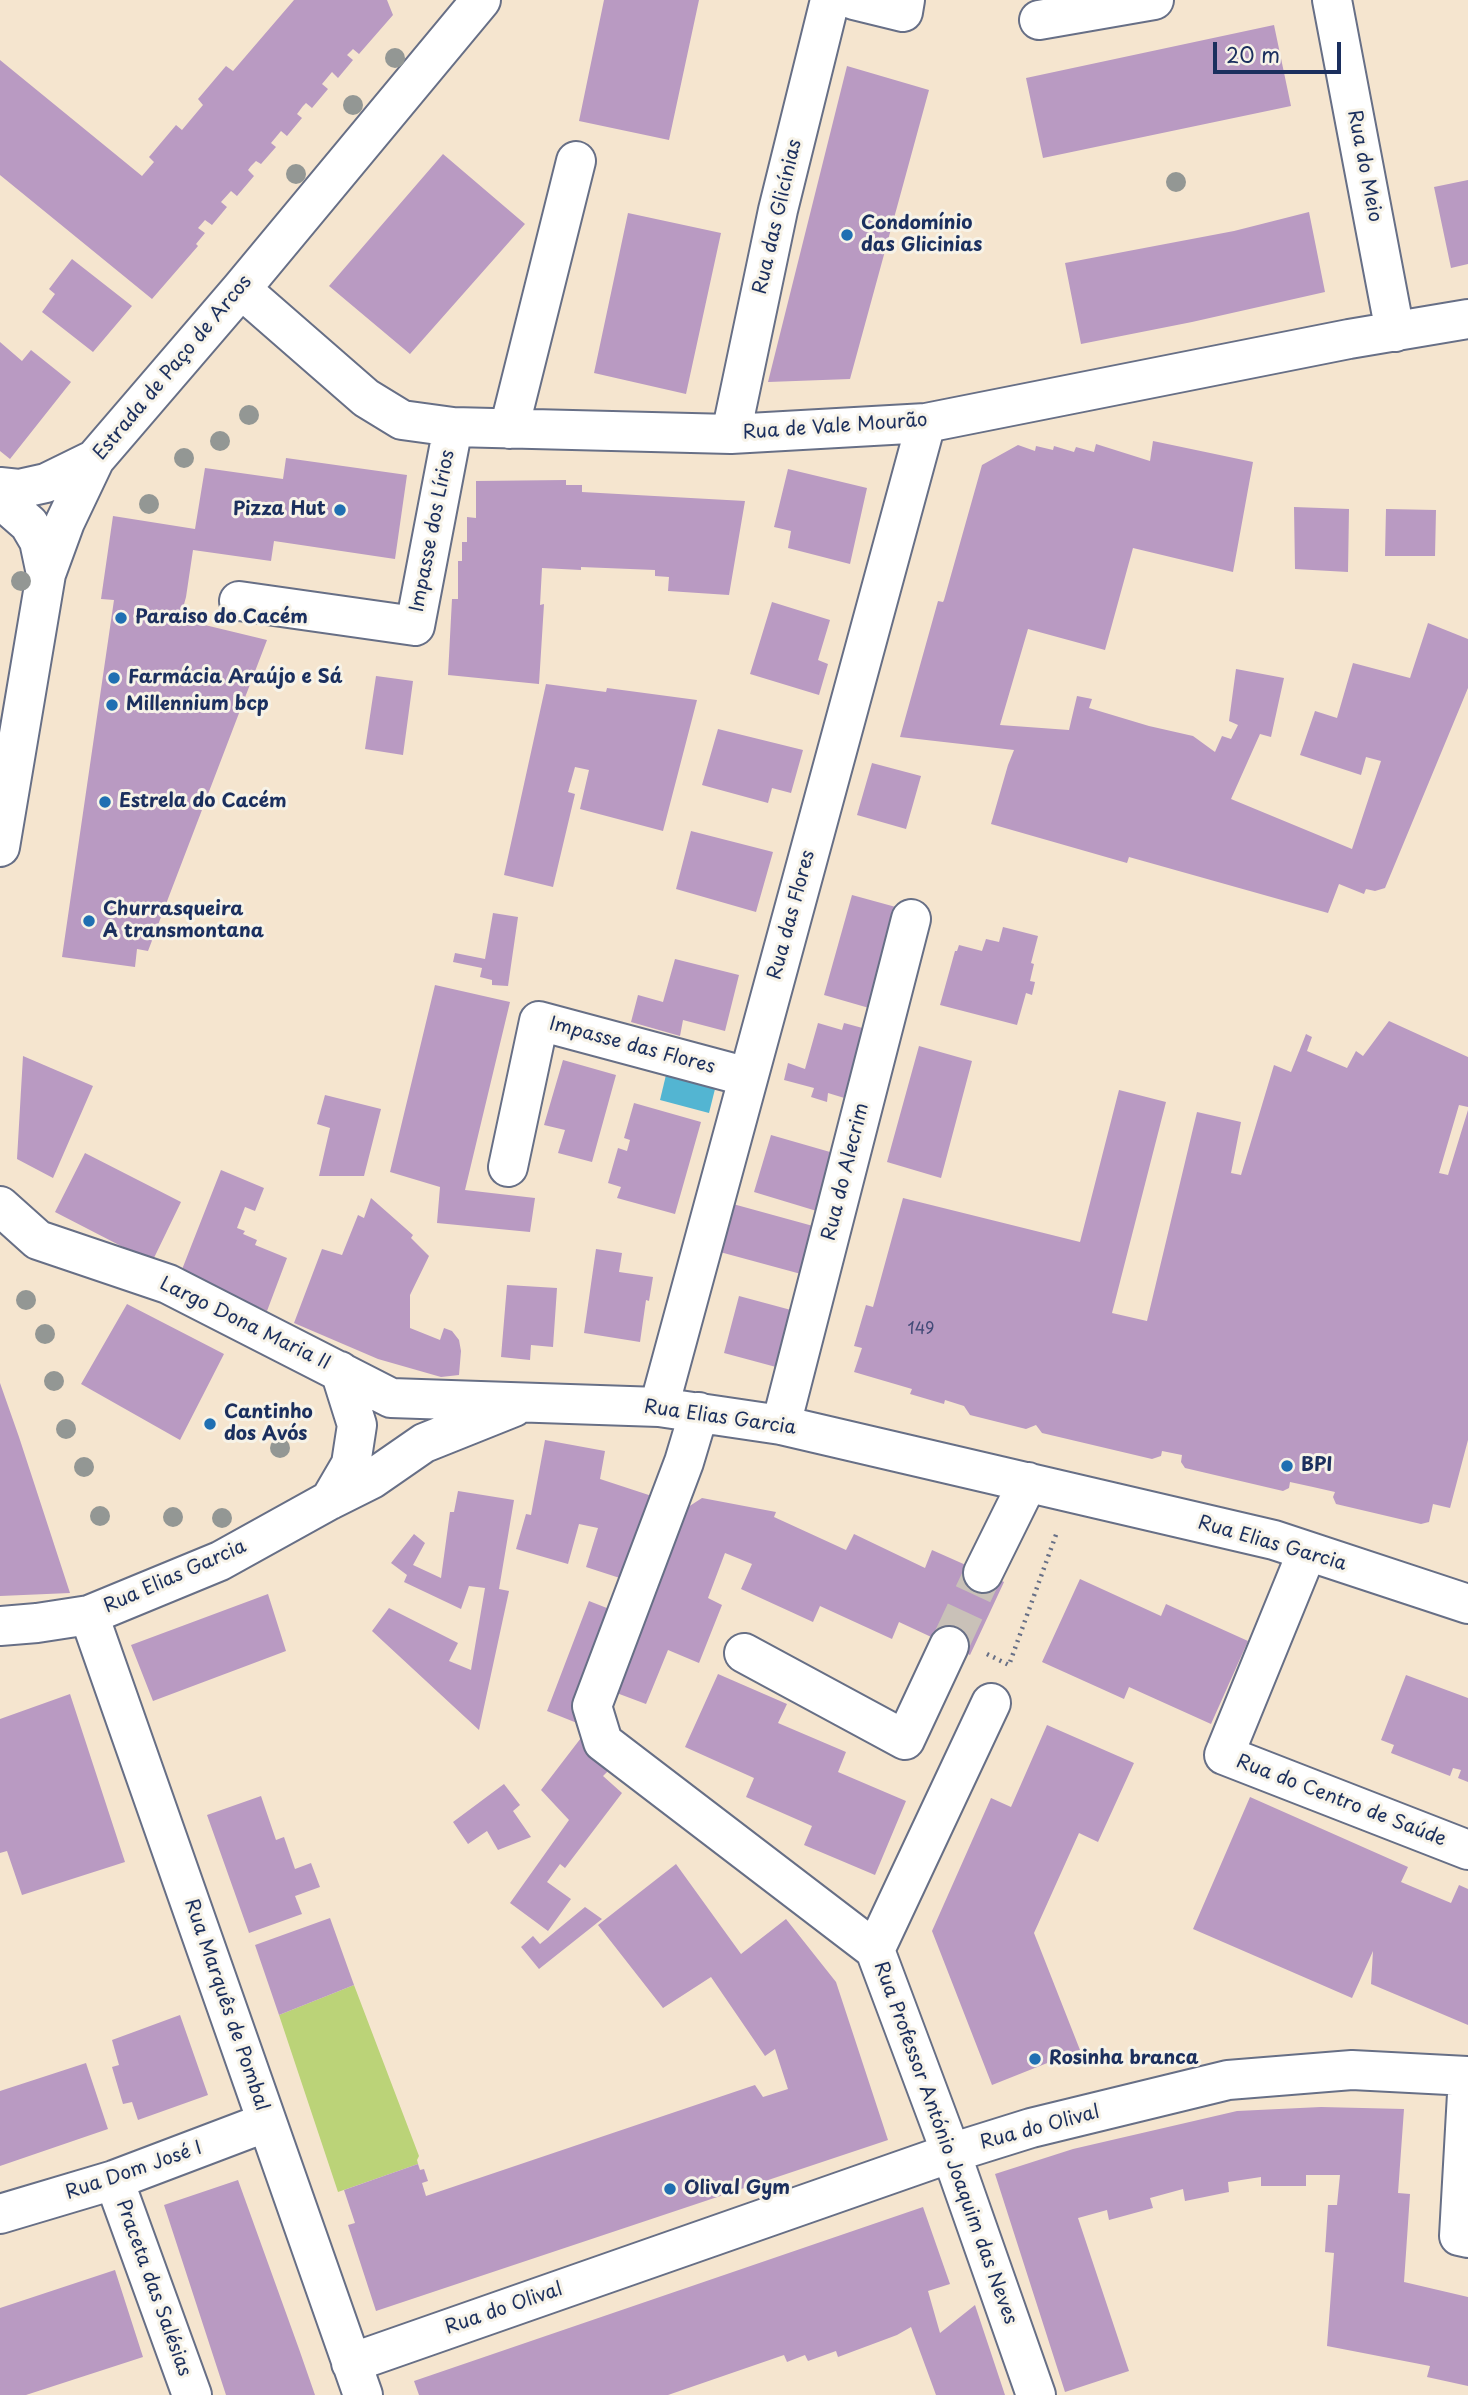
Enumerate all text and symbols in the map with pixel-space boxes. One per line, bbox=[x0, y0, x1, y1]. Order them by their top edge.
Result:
scale bar bbox=[1216, 28, 1344, 72]
text: 20 m bbox=[1226, 38, 1280, 70]
street label: Rua do Meio bbox=[1342, 108, 1386, 224]
street label: Rua das Glicínias bbox=[749, 137, 807, 297]
place label: Condomínio das Glicinias bbox=[861, 213, 982, 257]
marker: Condomínio das Glicinias bbox=[839, 227, 855, 243]
street label: Estrada de Paço de Arcos bbox=[89, 271, 257, 465]
street label: Rua de Vale Mourão bbox=[742, 409, 928, 445]
street label: Impasse dos Lírios bbox=[406, 448, 460, 614]
place label: Pizza Hut bbox=[233, 499, 326, 521]
marker: Pizza Hut bbox=[332, 502, 348, 518]
place label: Paraiso do Cacém bbox=[135, 607, 308, 629]
marker: Paraiso do Cacém bbox=[113, 610, 129, 626]
place label: Farmácia Araújo e Sá bbox=[128, 667, 343, 689]
marker: Farmácia Araújo e Sá bbox=[106, 670, 122, 686]
place label: Millennium bcp bbox=[126, 694, 269, 716]
marker: Millennium bcp bbox=[104, 697, 120, 713]
place label: Estrela do Cacém bbox=[119, 791, 287, 813]
marker: Estrela do Cacém bbox=[97, 794, 113, 810]
street label: Rua das Flores bbox=[764, 848, 820, 982]
place label: Churrasqueira A transmontana bbox=[103, 899, 264, 943]
marker: Churrasqueira A transmontana bbox=[81, 913, 97, 929]
street label: Impasse das Flores bbox=[547, 1013, 717, 1079]
street label: Rua do Alecrim bbox=[818, 1101, 874, 1243]
street label: Largo Dona Maria II bbox=[156, 1273, 334, 1375]
house number: 149 bbox=[908, 1320, 934, 1340]
street label: Rua Elias Garcia bbox=[642, 1396, 798, 1440]
place label: Cantinho dos Avós bbox=[224, 1402, 313, 1446]
marker: Cantinho dos Avós bbox=[202, 1416, 218, 1432]
place label: BPI bbox=[1301, 1455, 1333, 1477]
marker: BPI bbox=[1279, 1458, 1295, 1474]
street label: Rua Elias Garcia bbox=[1195, 1512, 1349, 1576]
street label: Rua Elias Garcia bbox=[100, 1535, 250, 1619]
street label: Rua do Centro de Saúde bbox=[1233, 1750, 1449, 1852]
street label: Rua Marquês de Pombal bbox=[179, 1896, 273, 2114]
street label: Rua Professor António Joaquim das Neves bbox=[869, 1958, 1021, 2328]
place label: Rosinha branca bbox=[1049, 2048, 1198, 2070]
marker: Rosinha branca bbox=[1027, 2051, 1043, 2067]
street label: Rua do Olival bbox=[978, 2101, 1102, 2155]
street label: Rua Dom José I bbox=[63, 2137, 205, 2205]
place label: Olival Gym bbox=[684, 2178, 790, 2200]
marker: Olival Gym bbox=[662, 2181, 678, 2197]
street label: Praceta das Salésias bbox=[110, 2196, 196, 2380]
street label: Rua do Olival bbox=[442, 2278, 566, 2340]

